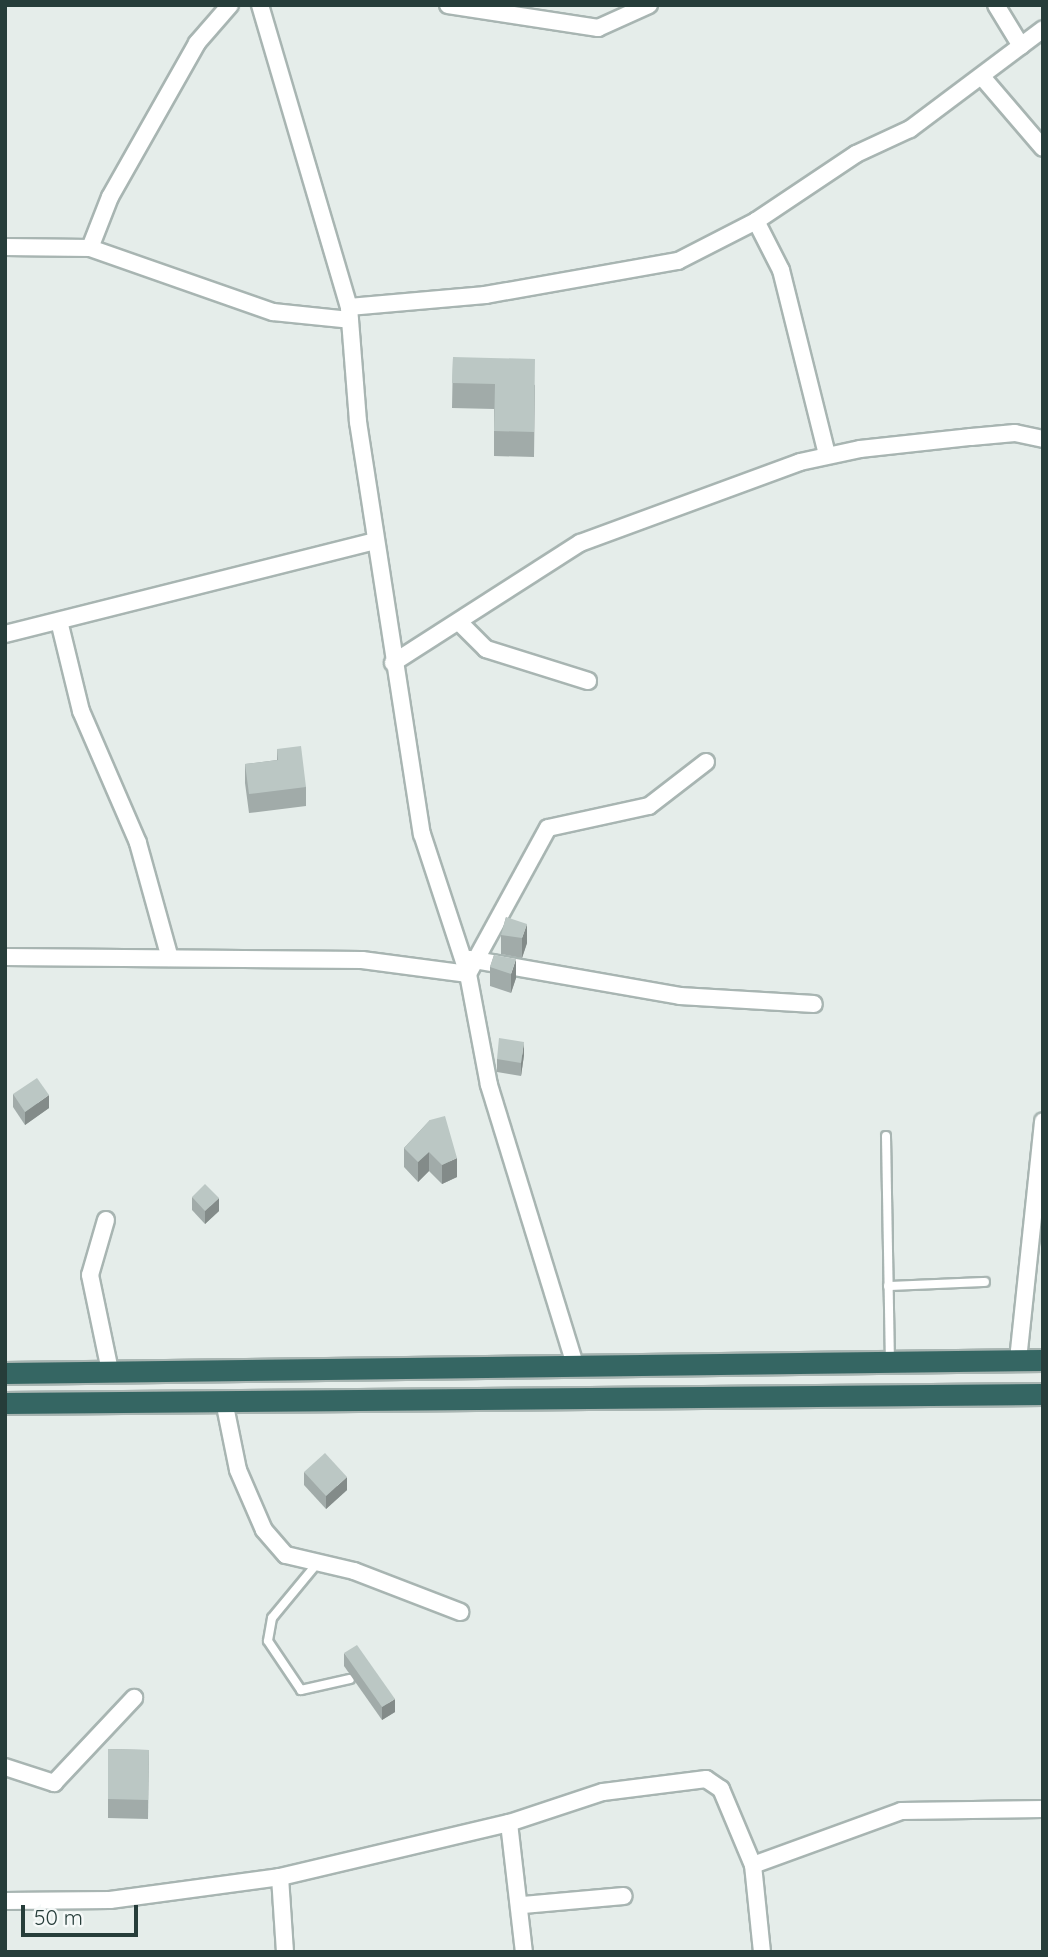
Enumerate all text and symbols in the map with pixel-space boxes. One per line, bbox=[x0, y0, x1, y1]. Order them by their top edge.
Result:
scale bar bbox=[24, 1890, 142, 1934]
text: 50 m bbox=[34, 1904, 83, 1930]

